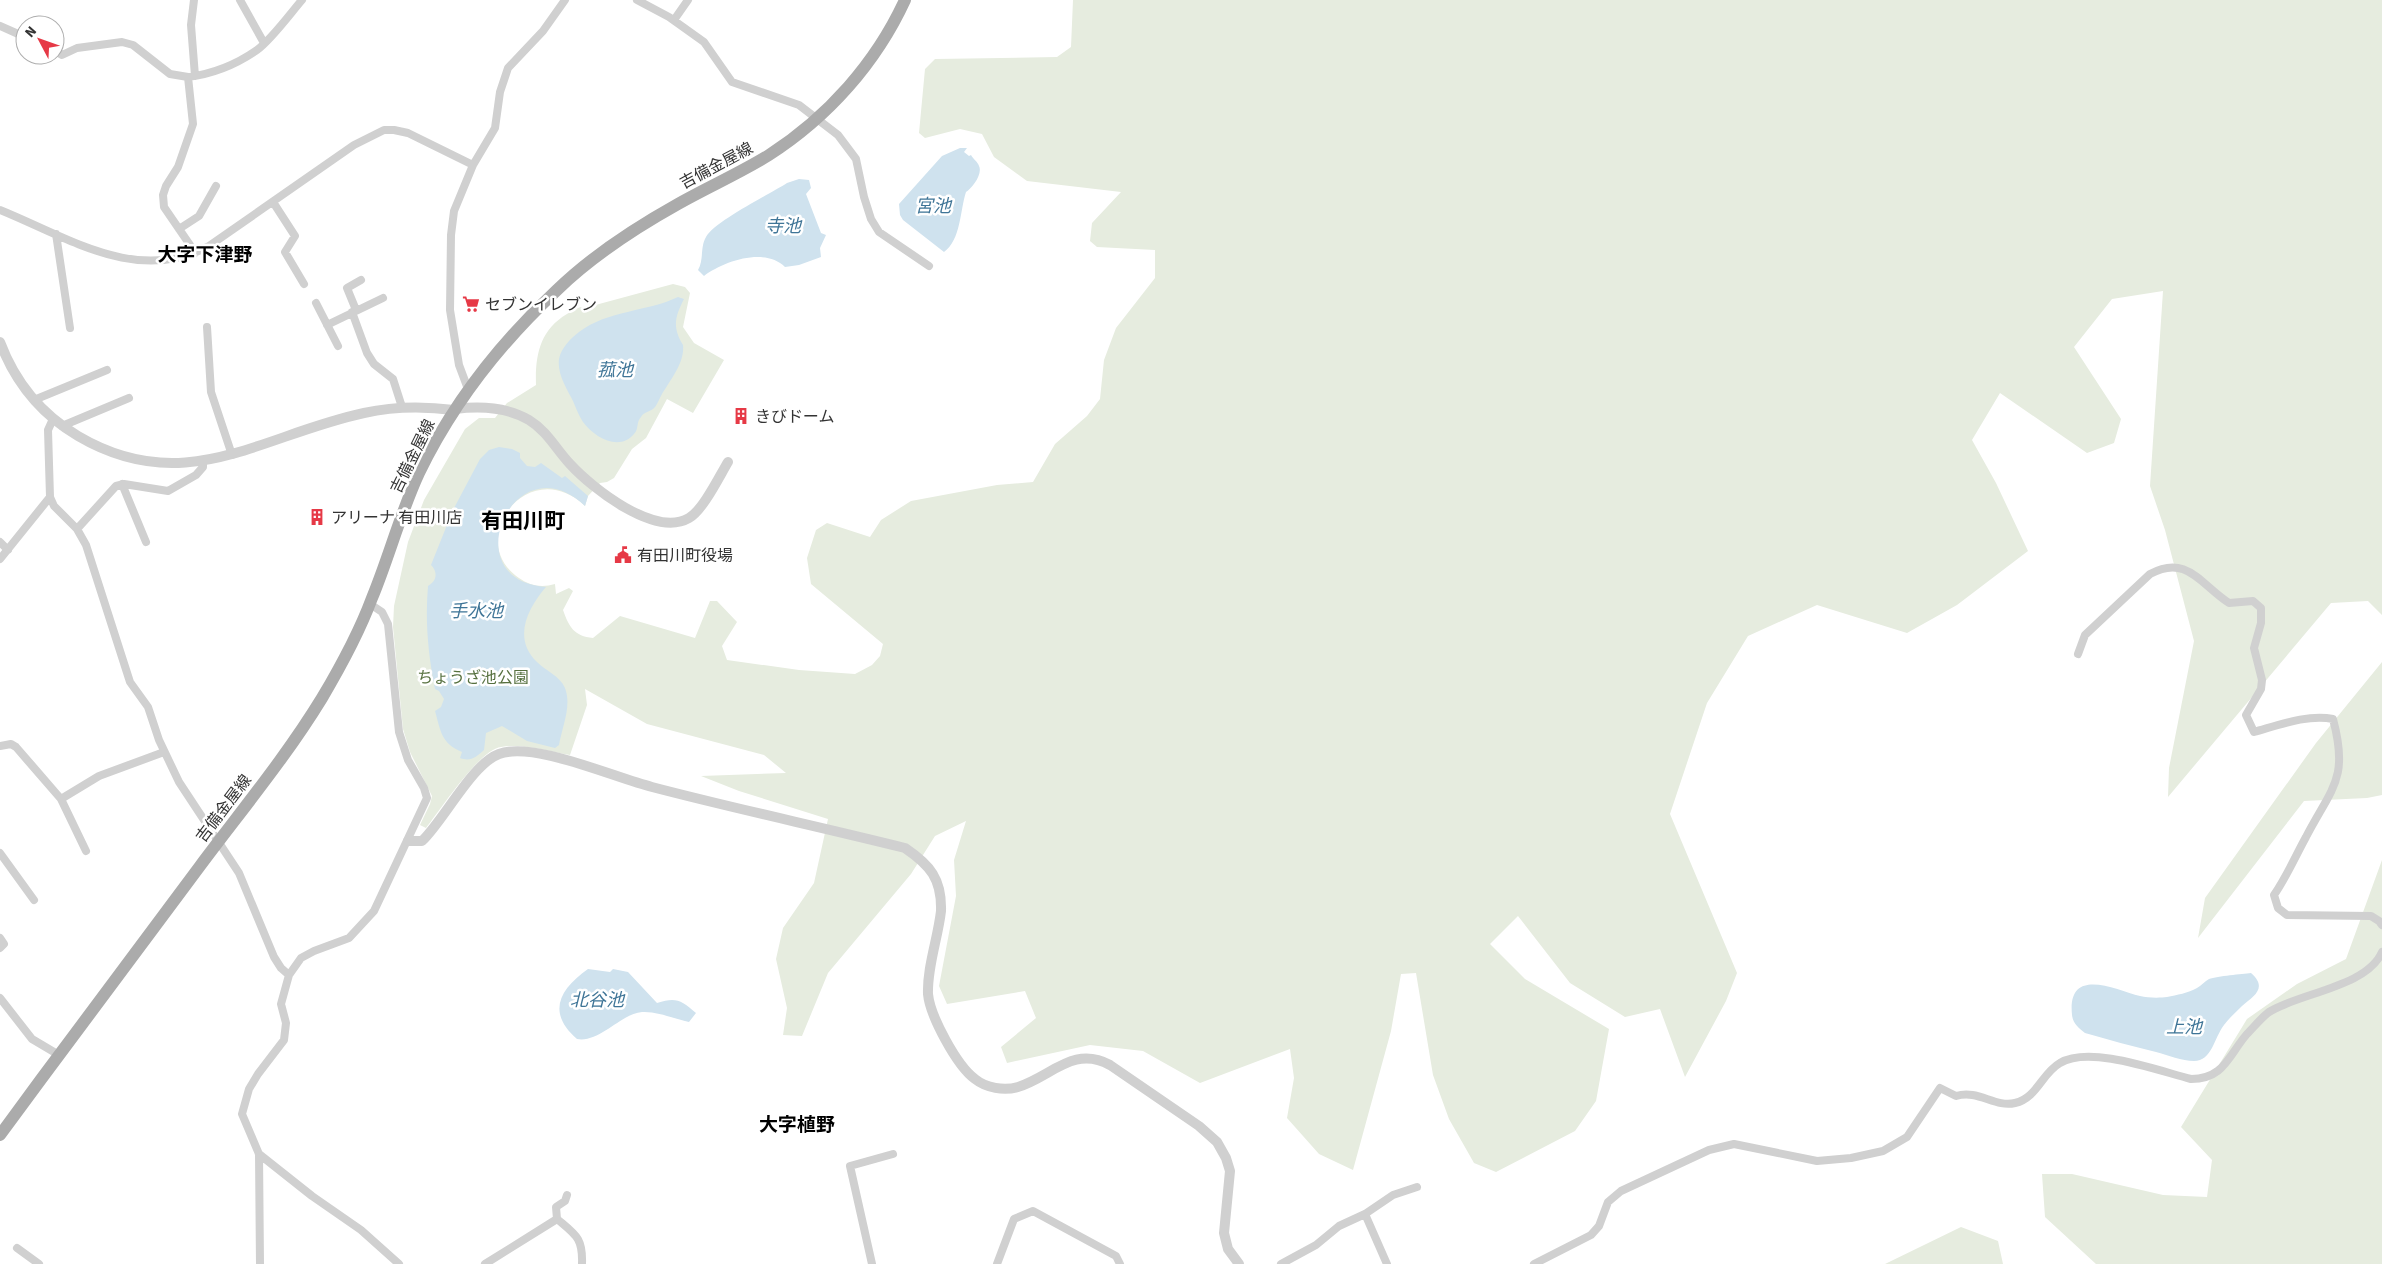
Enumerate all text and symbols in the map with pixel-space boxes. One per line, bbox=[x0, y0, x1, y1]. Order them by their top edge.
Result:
north arrow bbox=[15, 15, 65, 65]
text: N bbox=[20, 22, 42, 42]
street label: 吉備金屋線 bbox=[676, 137, 757, 194]
water label: 宮池 bbox=[915, 194, 953, 219]
water label: 寺池 bbox=[765, 214, 803, 239]
district label: 大字下津野 bbox=[157, 242, 253, 269]
supermarket icon: セブンイレブン bbox=[461, 294, 481, 314]
place label: セブンイレブン bbox=[485, 294, 597, 316]
water label: 菰池 bbox=[597, 358, 635, 383]
building icon: きびドーム bbox=[731, 406, 751, 426]
place label: きびドーム bbox=[755, 406, 835, 428]
street label: 吉備金屋線 bbox=[385, 416, 440, 497]
district label: 有田川町 bbox=[481, 506, 565, 536]
building icon: アリーナ 有田川店 bbox=[307, 507, 327, 527]
place label: アリーナ 有田川店 bbox=[331, 507, 462, 529]
public building icon: 有田川町役場 bbox=[613, 545, 633, 565]
place label: 有田川町役場 bbox=[637, 545, 733, 567]
water label: 手水池 bbox=[449, 599, 505, 624]
park label: ちょうざ池公園 bbox=[417, 667, 529, 689]
street label: 吉備金屋線 bbox=[191, 770, 257, 847]
water label: 北谷池 bbox=[570, 988, 626, 1013]
water label: 上池 bbox=[2166, 1015, 2204, 1040]
district label: 大字植野 bbox=[759, 1112, 835, 1139]

